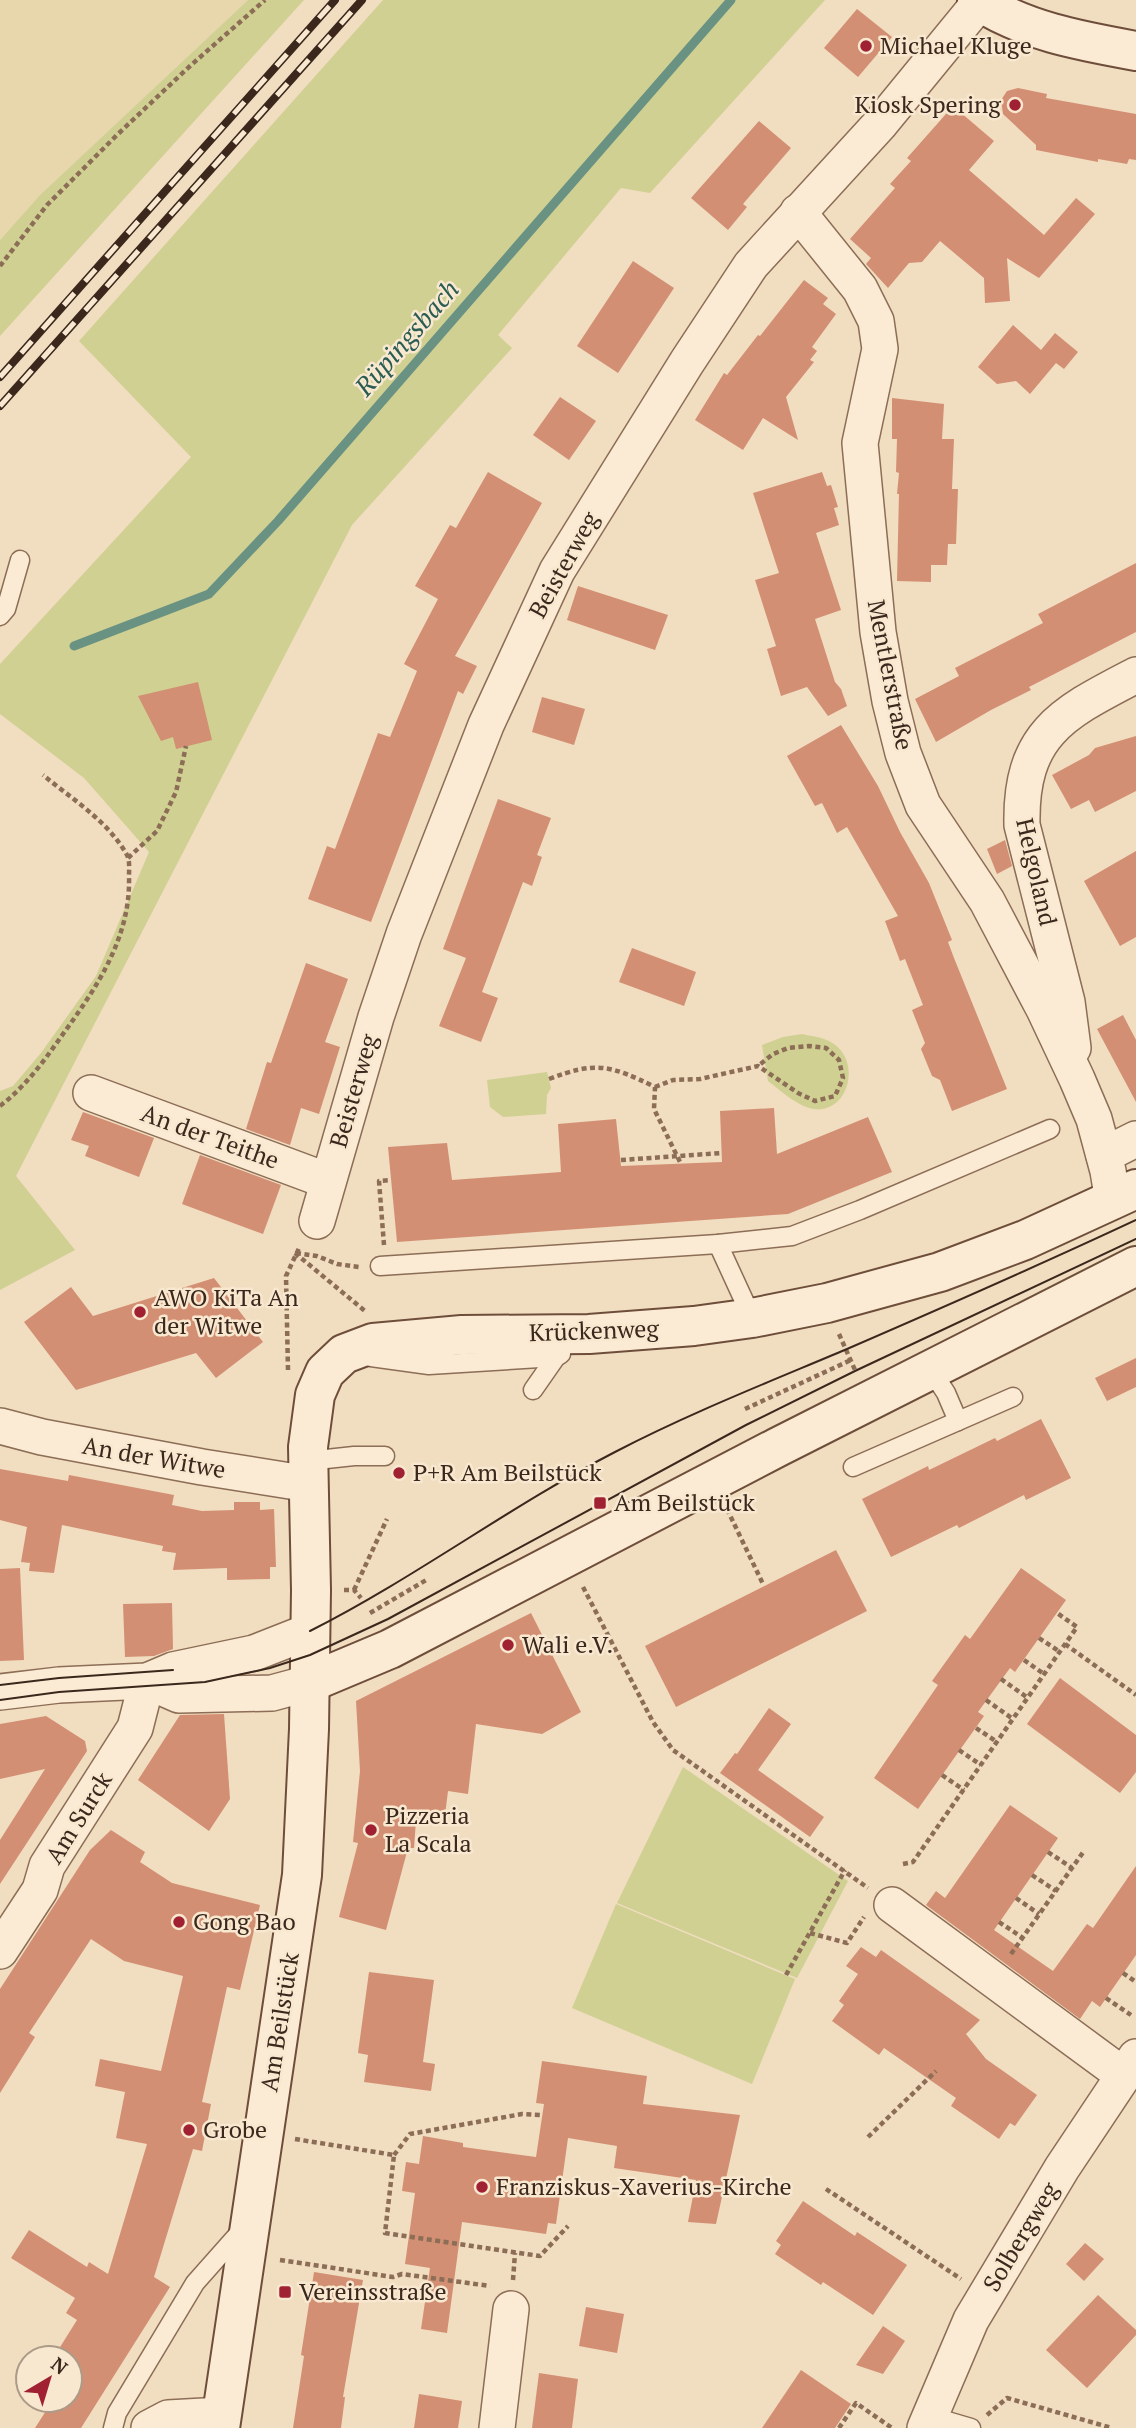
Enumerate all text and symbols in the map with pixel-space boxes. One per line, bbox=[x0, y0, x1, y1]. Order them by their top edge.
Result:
place label: Michael Kluge bbox=[880, 29, 1032, 61]
marker: Michael Kluge bbox=[858, 38, 874, 54]
place label: Kiosk Spering bbox=[855, 88, 1001, 120]
marker: Kiosk Spering bbox=[1007, 97, 1023, 113]
water label: Rüpingsbach bbox=[346, 272, 466, 403]
street label: Beisterweg bbox=[521, 505, 606, 623]
street label: Mentlerstraße bbox=[861, 597, 921, 753]
street label: Helgoland bbox=[1009, 815, 1065, 929]
street label: Beisterweg bbox=[322, 1030, 385, 1151]
street label: An der Teithe bbox=[137, 1096, 284, 1176]
place label: AWO KiTa An der Witwe bbox=[154, 1281, 298, 1341]
marker: AWO KiTa An der Witwe bbox=[132, 1304, 148, 1320]
street label: Krückenweg bbox=[528, 1312, 660, 1348]
street label: An der Witwe bbox=[80, 1429, 228, 1485]
place label: P+R Am Beilstück bbox=[413, 1456, 602, 1488]
marker: P+R Am Beilstück bbox=[391, 1465, 407, 1481]
place label: Am Beilstück bbox=[614, 1486, 755, 1518]
marker: Am Beilstück bbox=[592, 1495, 608, 1511]
place label: Wali e.V. bbox=[522, 1628, 613, 1660]
marker: Wali e.V. bbox=[500, 1637, 516, 1653]
street label: Am Surck bbox=[37, 1765, 119, 1869]
place label: Pizzeria La Scala bbox=[385, 1799, 472, 1859]
marker: Pizzeria La Scala bbox=[363, 1822, 379, 1838]
place label: Gong Bao bbox=[193, 1905, 296, 1937]
marker: Gong Bao bbox=[171, 1914, 187, 1930]
street label: Am Beilstück bbox=[252, 1949, 306, 2094]
place label: Grobe bbox=[203, 2113, 267, 2145]
marker: Grobe bbox=[181, 2122, 197, 2138]
place label: Franziskus-Xaverius-Kirche bbox=[496, 2170, 792, 2202]
street label: Solbergweg bbox=[975, 2176, 1066, 2297]
marker: Franziskus-Xaverius-Kirche bbox=[474, 2179, 490, 2195]
place label: Vereinsstraße bbox=[299, 2275, 446, 2307]
marker: Vereinsstraße bbox=[277, 2284, 293, 2300]
north arrow bbox=[14, 2344, 84, 2414]
text: N bbox=[46, 2351, 74, 2380]

